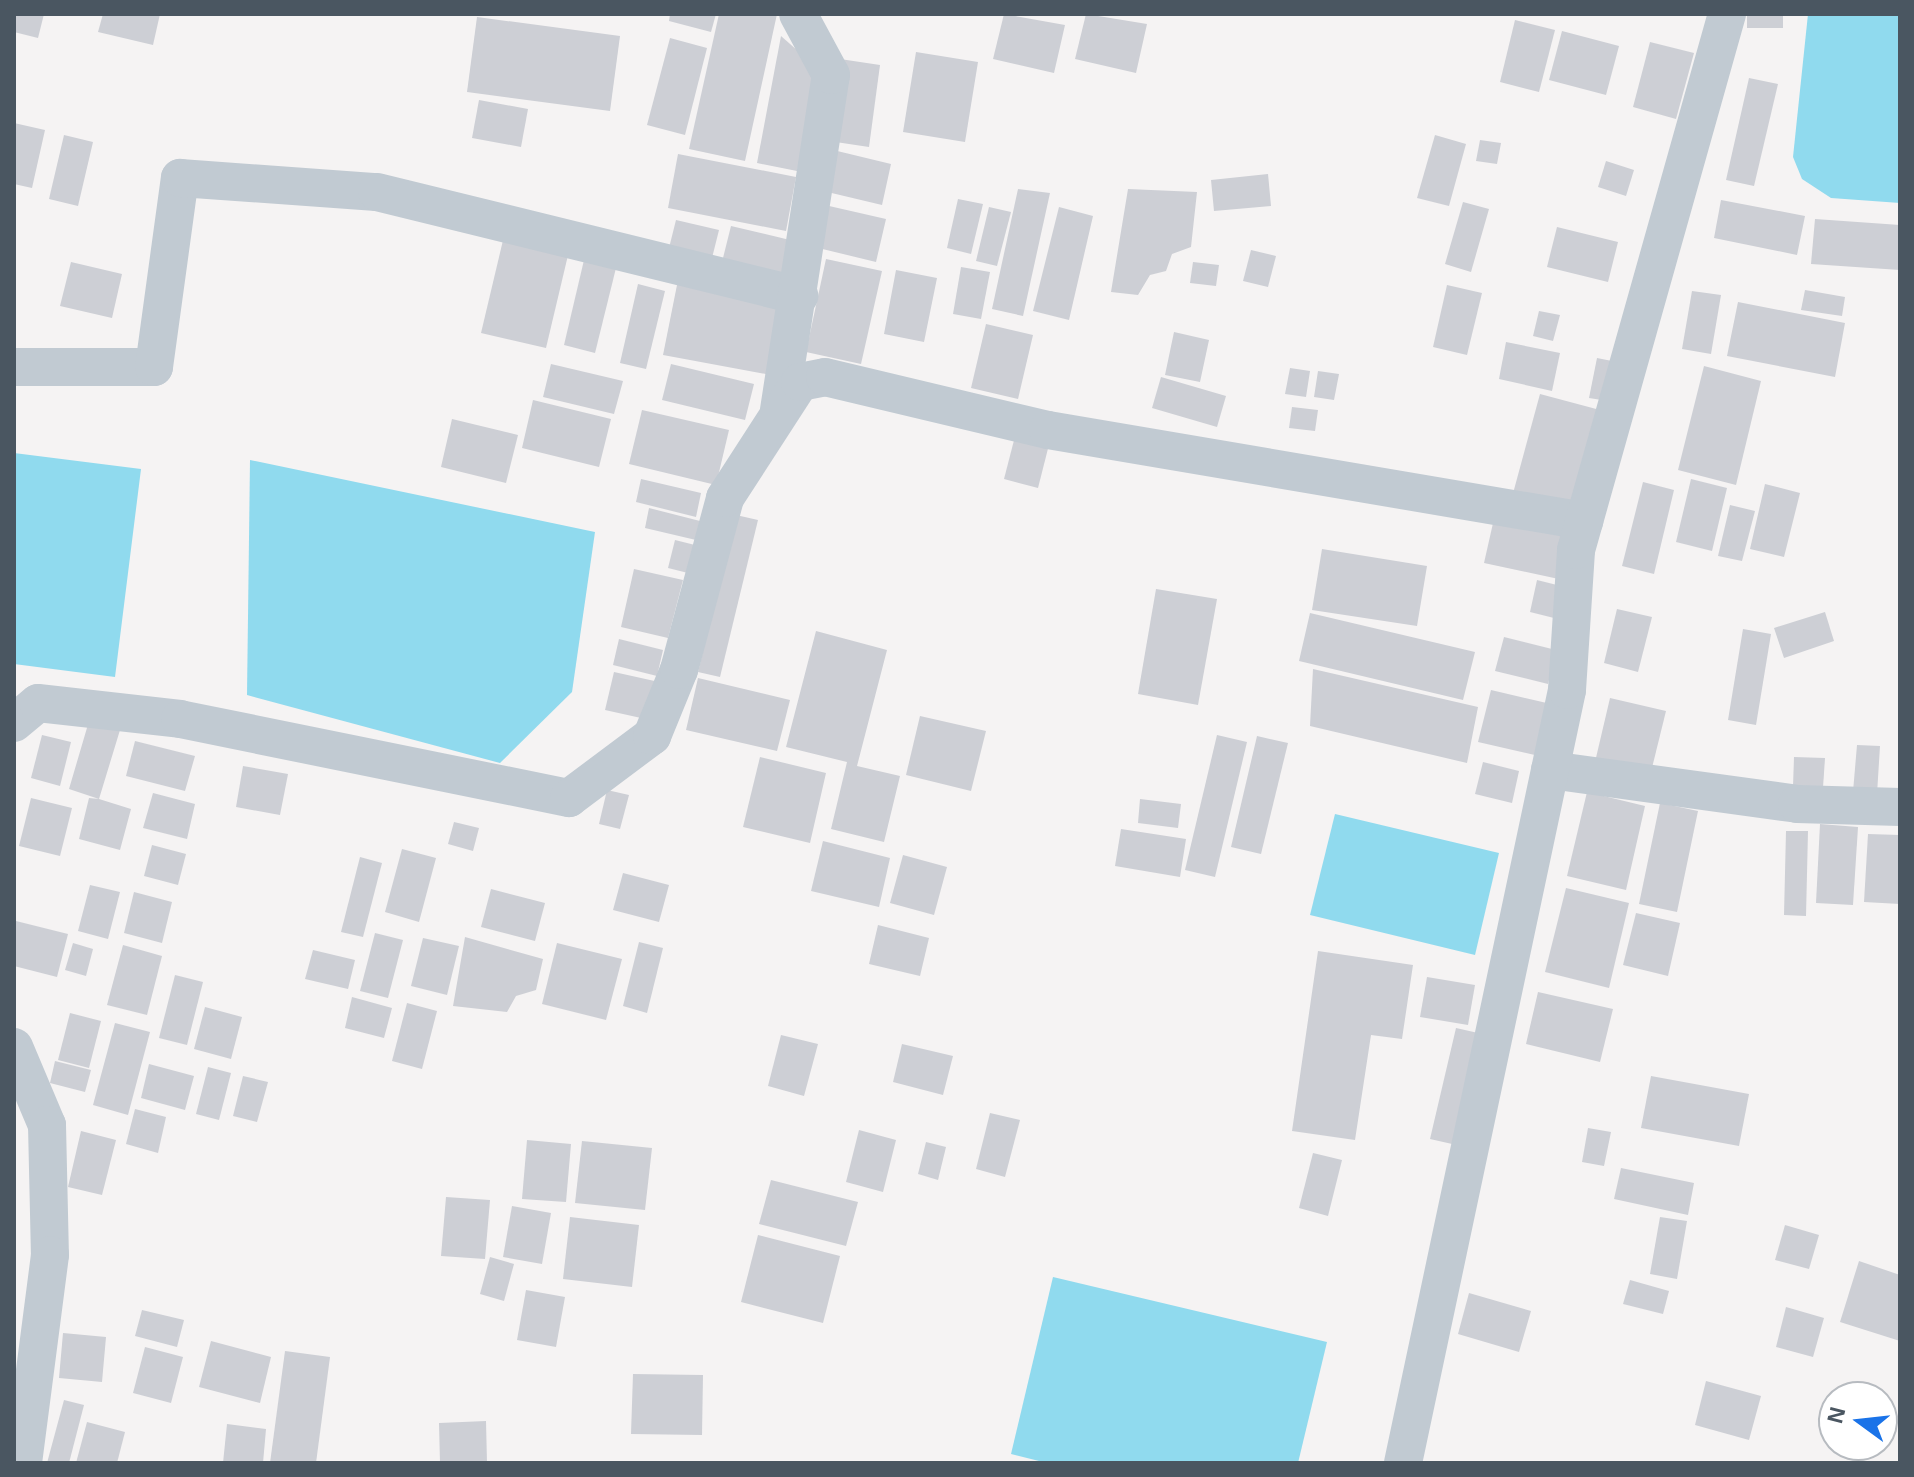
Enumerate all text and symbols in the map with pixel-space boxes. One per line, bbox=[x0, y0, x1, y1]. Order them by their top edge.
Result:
north arrow bbox=[1818, 1381, 1898, 1461]
text: N bbox=[1822, 1404, 1850, 1426]

